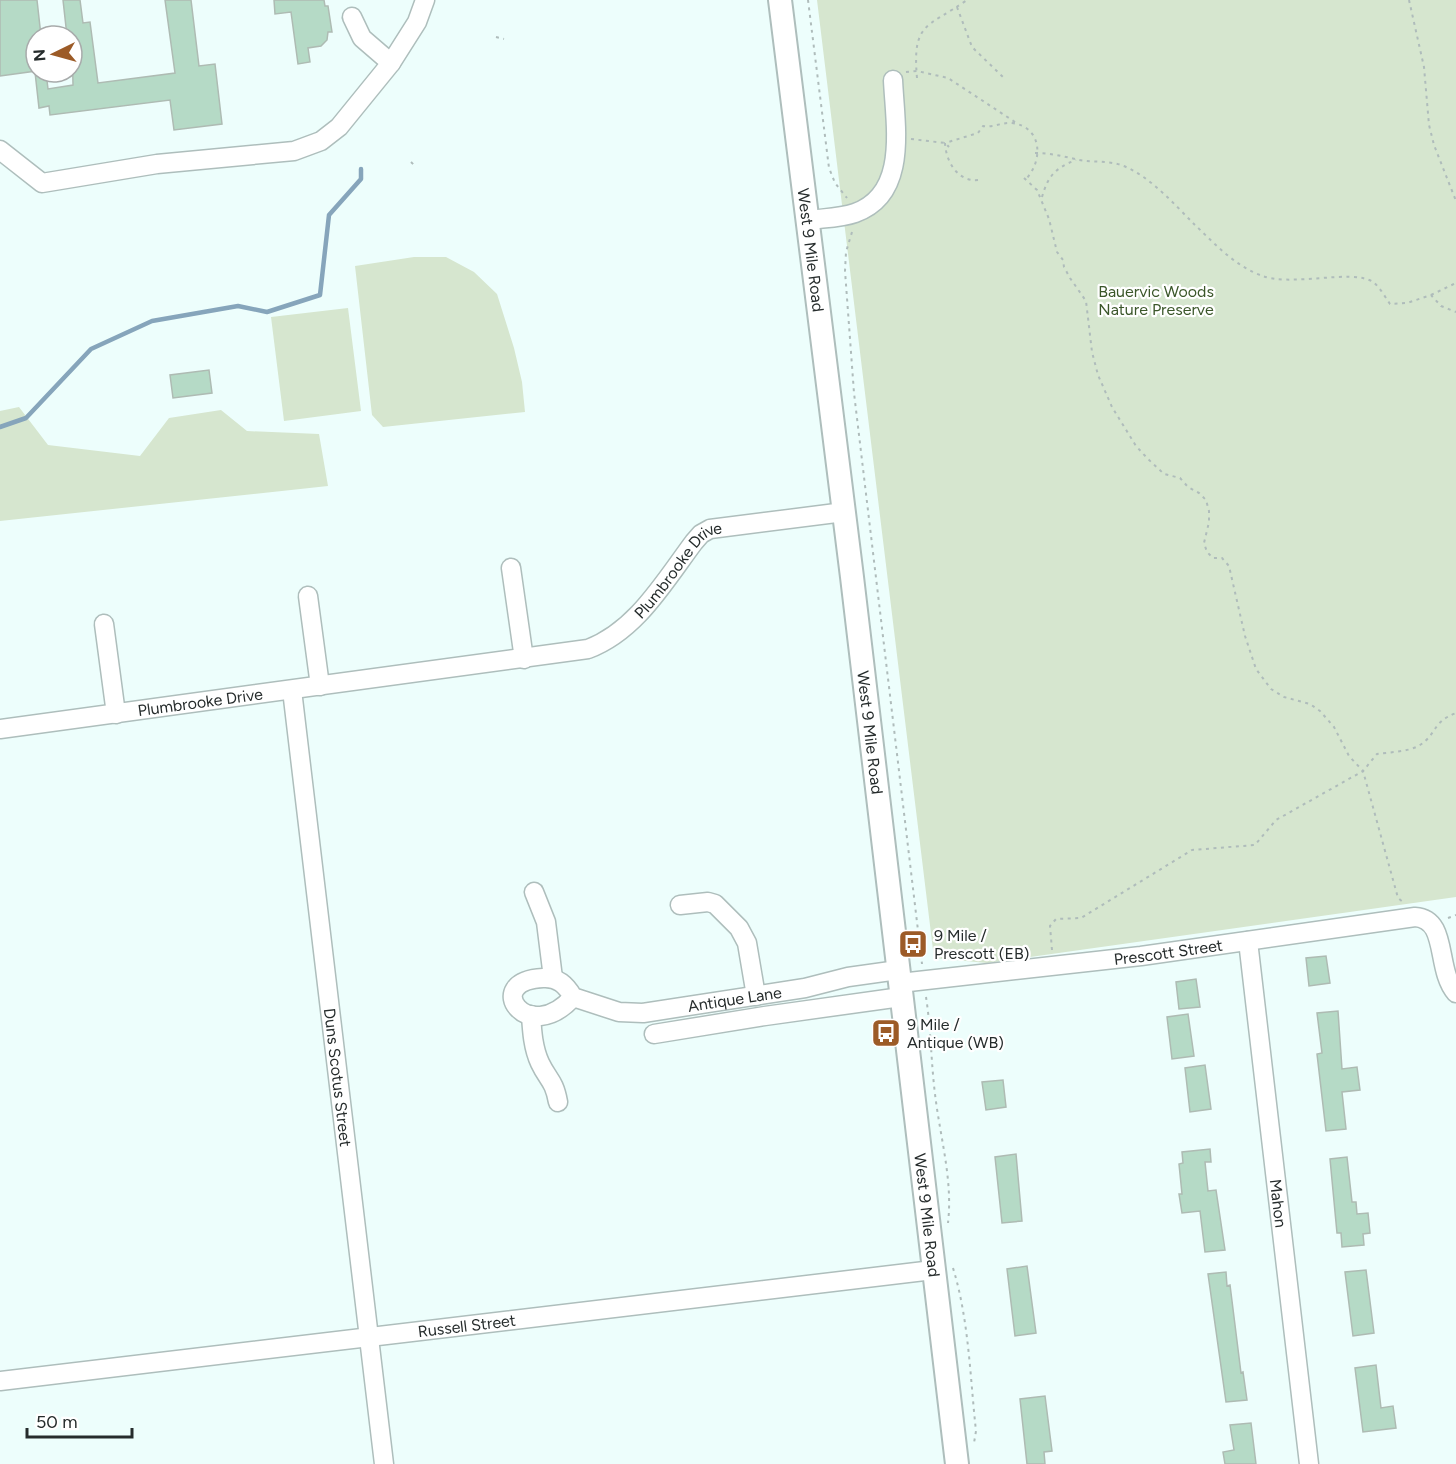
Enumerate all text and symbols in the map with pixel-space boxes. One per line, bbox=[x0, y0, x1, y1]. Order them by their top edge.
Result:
north arrow bbox=[24, 24, 84, 84]
text: N bbox=[30, 48, 50, 62]
street label: West 9 Mile Road bbox=[794, 187, 828, 313]
park label: Bauervic Woods Nature Preserve bbox=[1098, 282, 1214, 319]
street label: Plumbrooke Drive bbox=[630, 519, 723, 623]
street label: West 9 Mile Road bbox=[853, 670, 887, 795]
street label: Plumbrooke Drive bbox=[136, 684, 264, 720]
place label: 9 Mile / Prescott (EB) bbox=[934, 926, 1029, 963]
bus stop icon: 9 Mile / Prescott (EB) bbox=[897, 928, 929, 960]
street label: Prescott Street bbox=[1113, 935, 1224, 969]
street label: Antique Lane bbox=[687, 983, 783, 1016]
street label: Duns Scotus Street bbox=[320, 1007, 355, 1148]
place label: 9 Mile / Antique (WB) bbox=[907, 1015, 1004, 1052]
bus stop icon: 9 Mile / Antique (WB) bbox=[870, 1017, 902, 1049]
street label: West 9 Mile Road bbox=[910, 1152, 944, 1278]
street label: Mahon bbox=[1266, 1178, 1290, 1229]
street label: Russell Street bbox=[417, 1311, 517, 1341]
scale bar bbox=[27, 1401, 132, 1439]
text: 50 m bbox=[36, 1411, 78, 1433]

